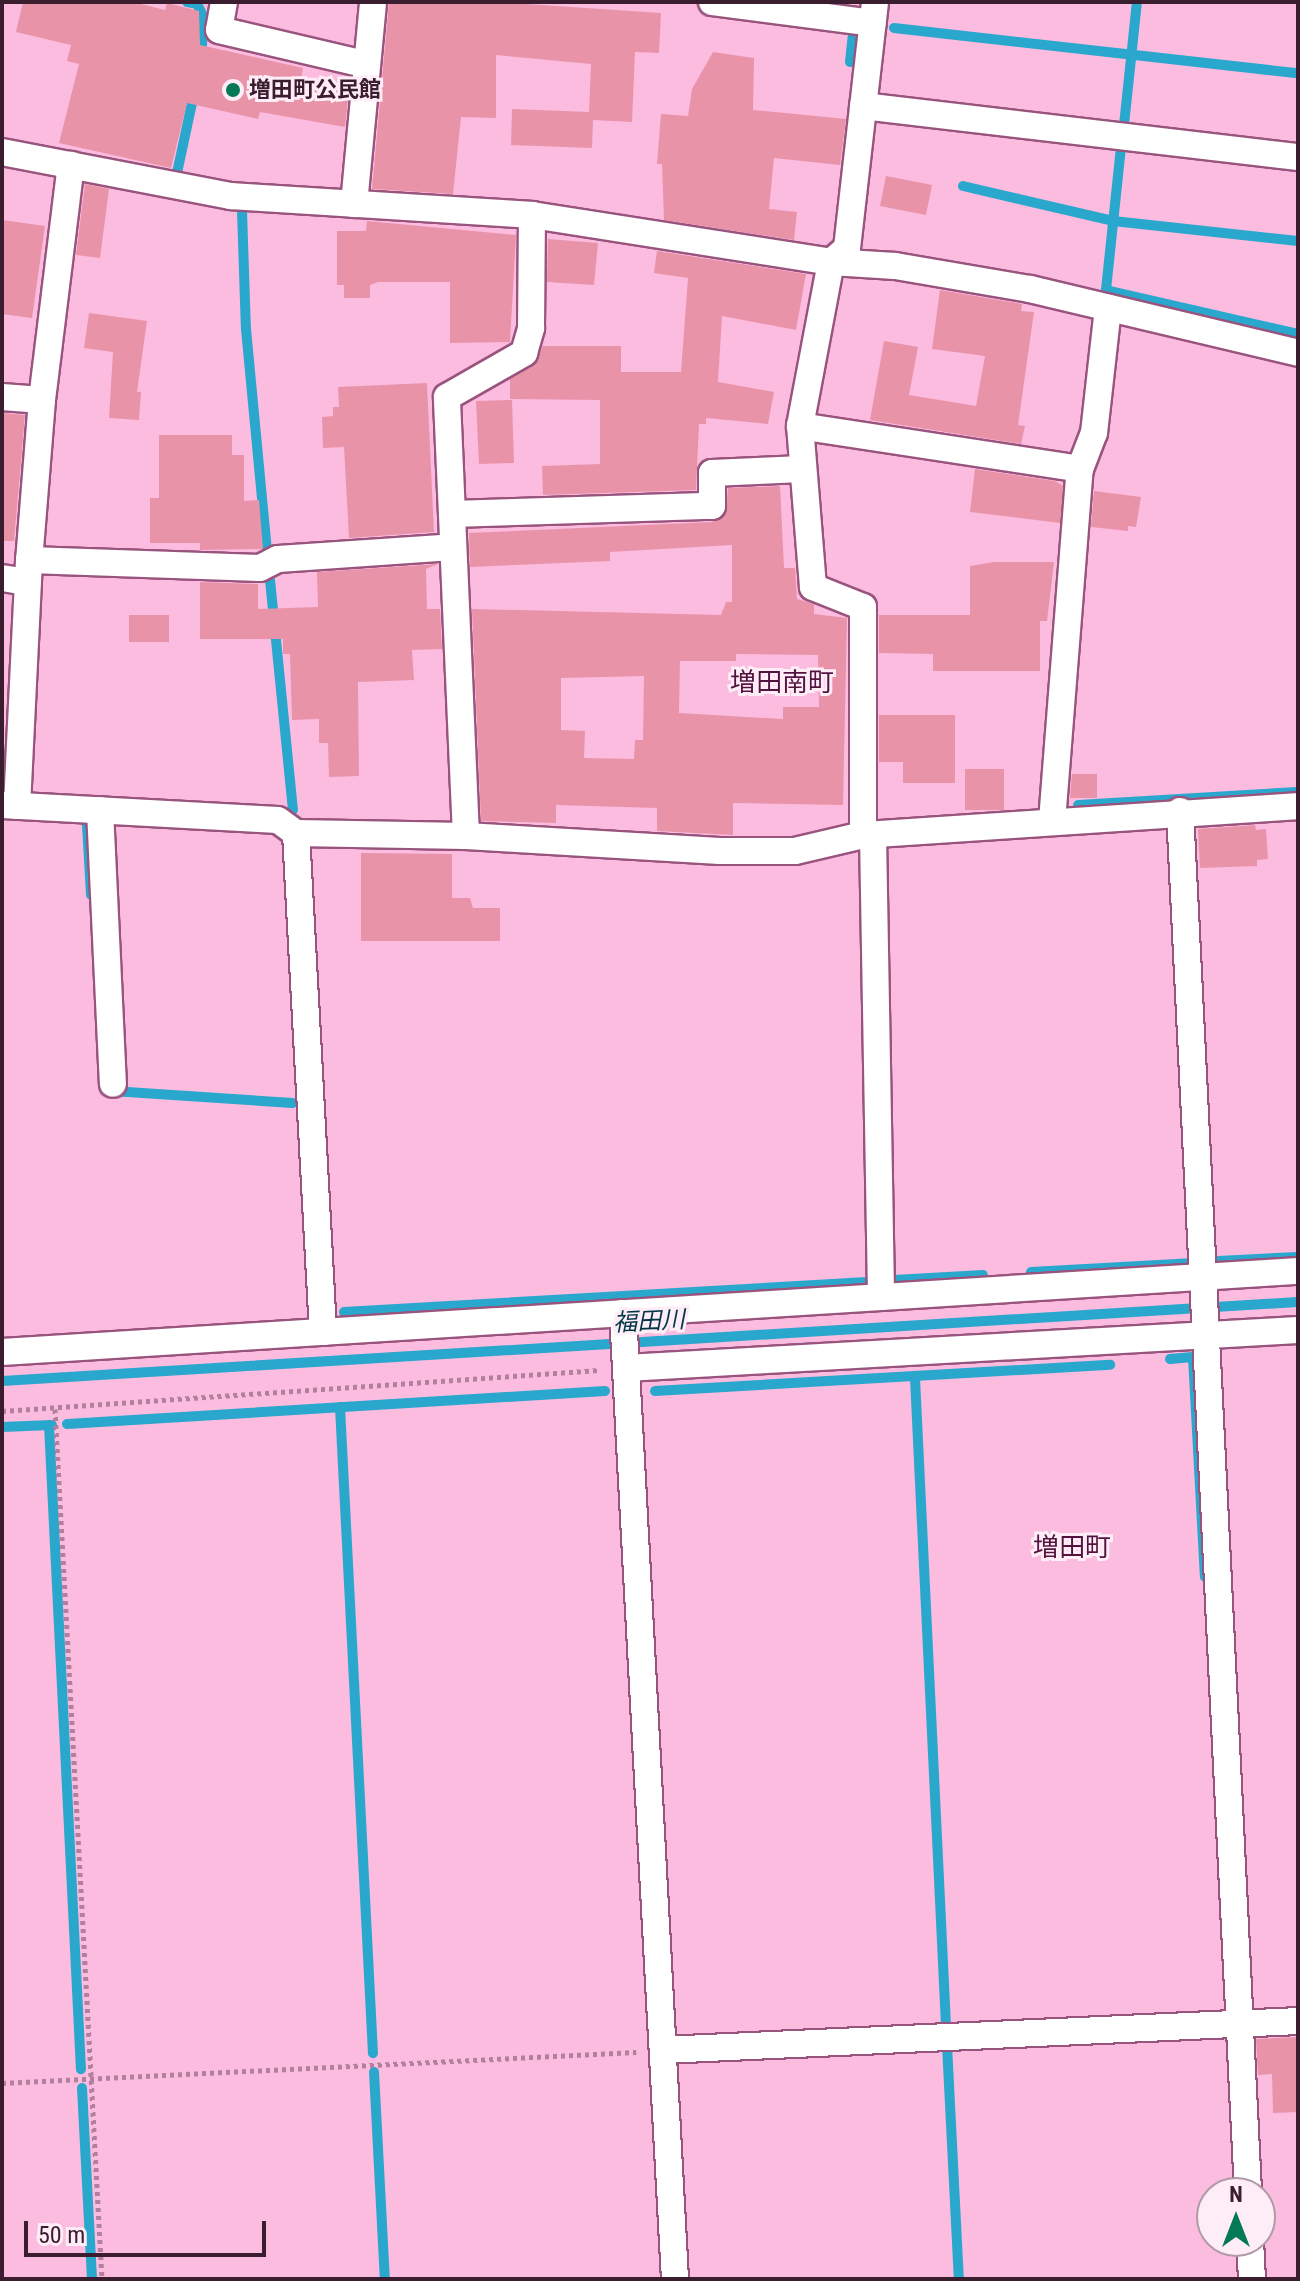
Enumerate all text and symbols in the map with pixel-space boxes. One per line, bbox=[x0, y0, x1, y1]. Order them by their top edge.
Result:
place label: 増田町公民館 bbox=[249, 77, 381, 103]
marker: 増田町公民館 bbox=[224, 81, 242, 99]
district label: 増田南町 bbox=[730, 667, 834, 699]
water label: 福田川 bbox=[612, 1306, 686, 1338]
district label: 増田町 bbox=[1033, 1532, 1111, 1564]
north arrow bbox=[1196, 2177, 1276, 2257]
text: N bbox=[1229, 2182, 1243, 2207]
scale bar bbox=[28, 2205, 270, 2255]
text: 50 m bbox=[38, 2221, 85, 2249]

